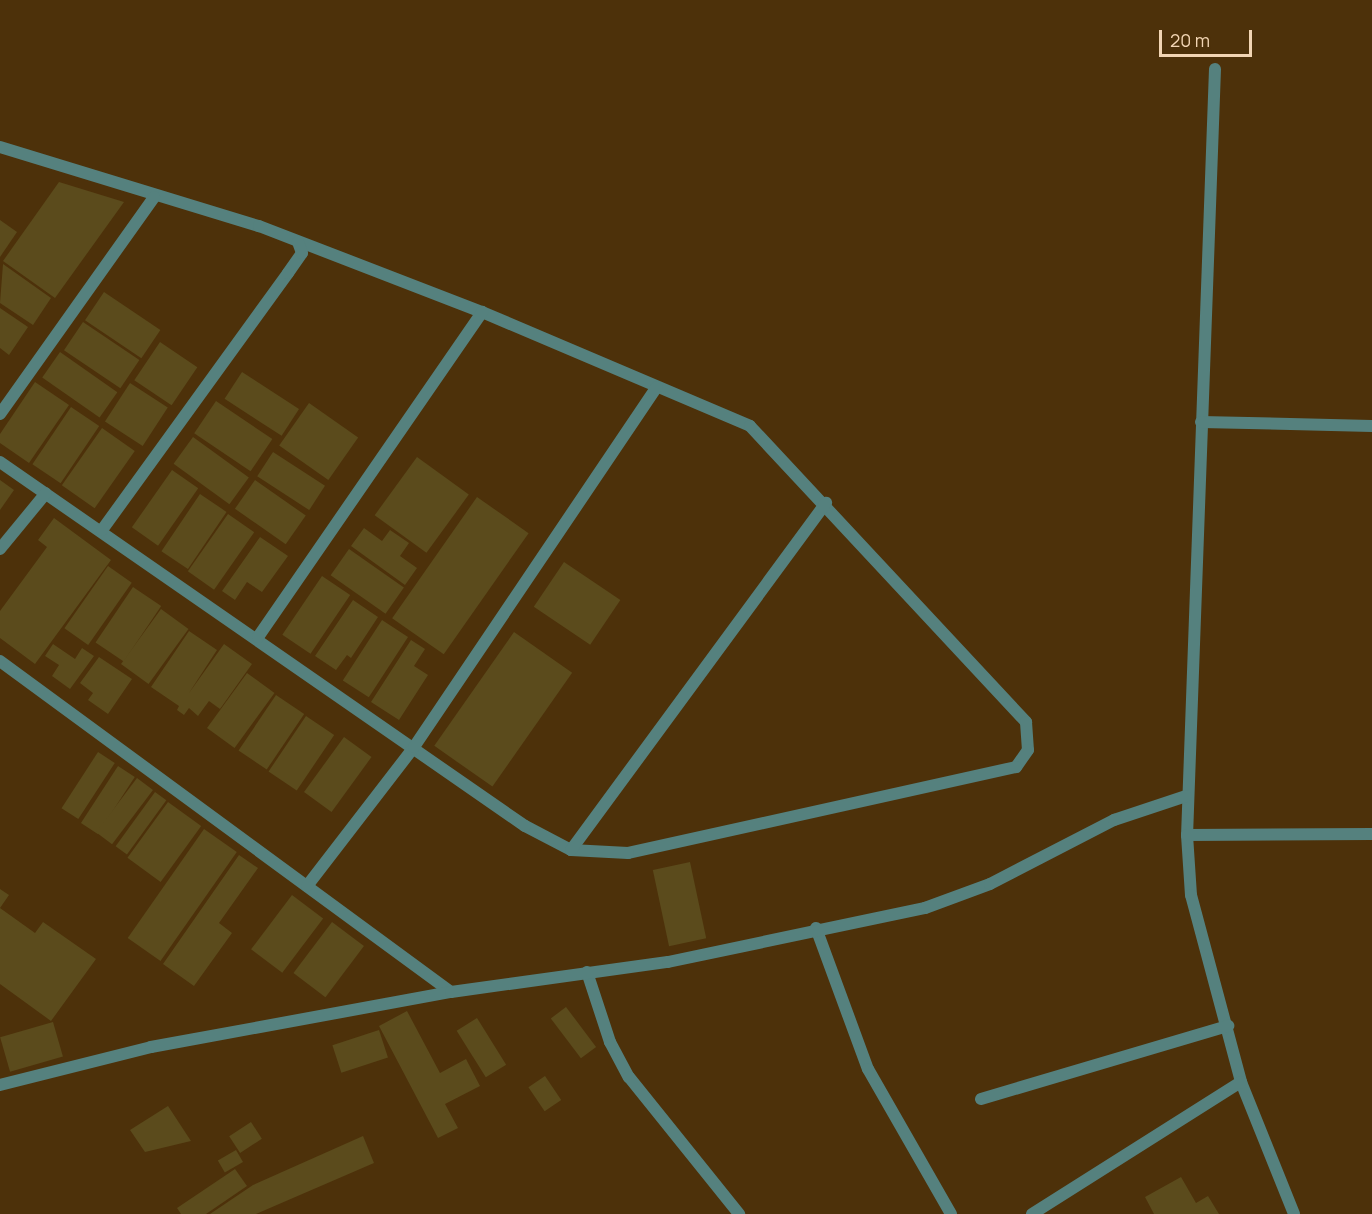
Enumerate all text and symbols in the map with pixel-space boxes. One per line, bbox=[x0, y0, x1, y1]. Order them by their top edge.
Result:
scale bar bbox=[1162, 18, 1255, 56]
text: 20 m bbox=[1170, 28, 1210, 52]

